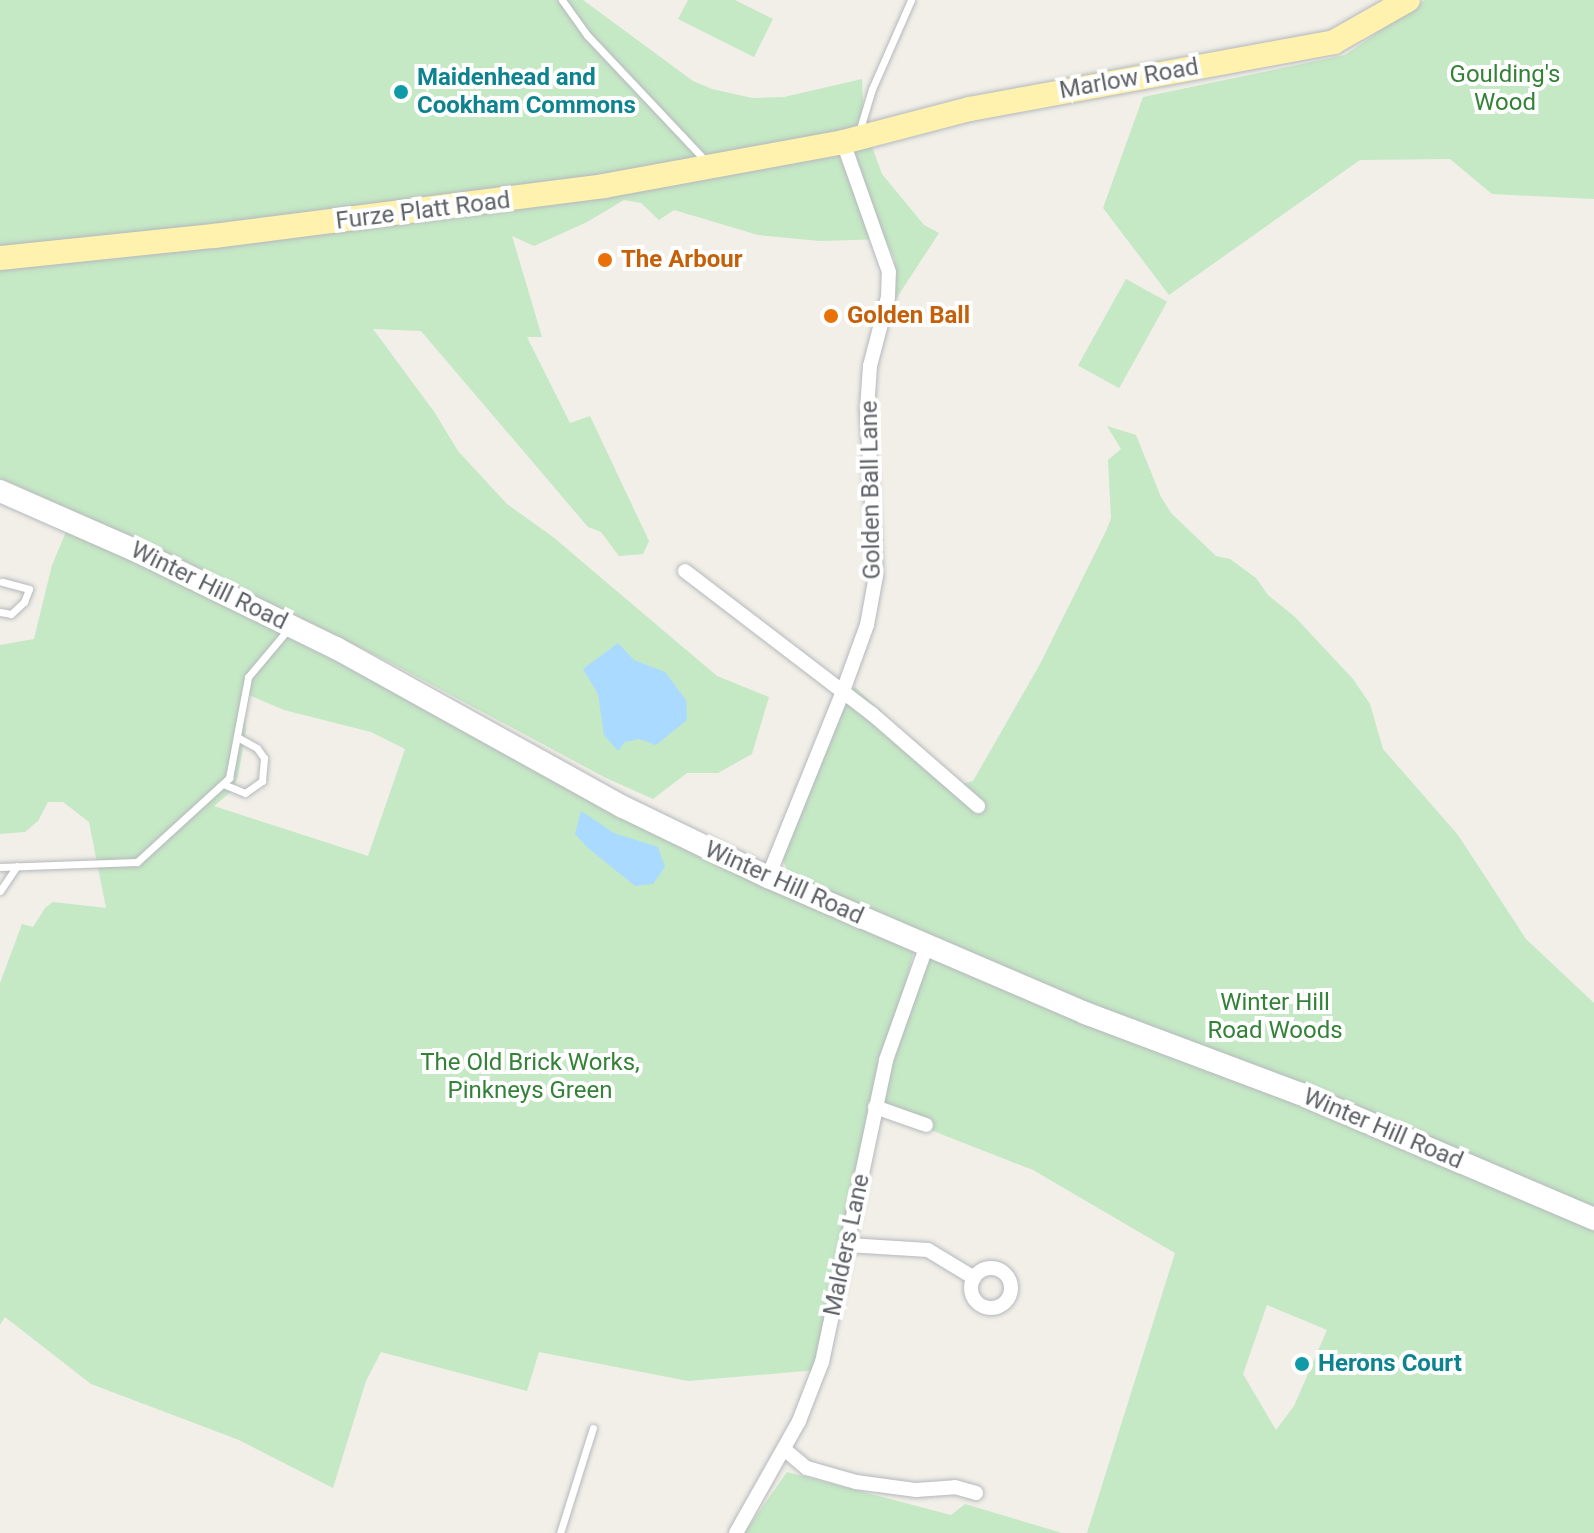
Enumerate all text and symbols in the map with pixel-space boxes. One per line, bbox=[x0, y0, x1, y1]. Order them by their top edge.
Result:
street label: Marlow Road bbox=[1057, 53, 1201, 105]
park label: Goulding's Wood bbox=[1450, 61, 1560, 117]
place label: Maidenhead and Cookham Commons bbox=[417, 64, 636, 120]
marker: Maidenhead and Cookham Commons bbox=[392, 83, 410, 101]
street label: Furze Platt Road bbox=[334, 186, 512, 236]
place label: The Arbour bbox=[621, 246, 742, 274]
marker: The Arbour bbox=[596, 251, 614, 269]
place label: Golden Ball bbox=[847, 302, 970, 330]
marker: Golden Ball bbox=[822, 307, 840, 325]
street label: Golden Ball Lane bbox=[855, 400, 887, 580]
street label: Winter Hill Road bbox=[126, 536, 292, 636]
street label: Winter Hill Road bbox=[700, 835, 868, 931]
park label: Winter Hill Road Woods bbox=[1207, 989, 1343, 1045]
park label: The Old Brick Works, Pinkneys Green bbox=[420, 1049, 640, 1105]
street label: Winter Hill Road bbox=[1299, 1082, 1467, 1176]
street label: Malders Lane bbox=[818, 1171, 876, 1319]
place label: Herons Court bbox=[1318, 1350, 1462, 1378]
marker: Herons Court bbox=[1293, 1355, 1311, 1373]

